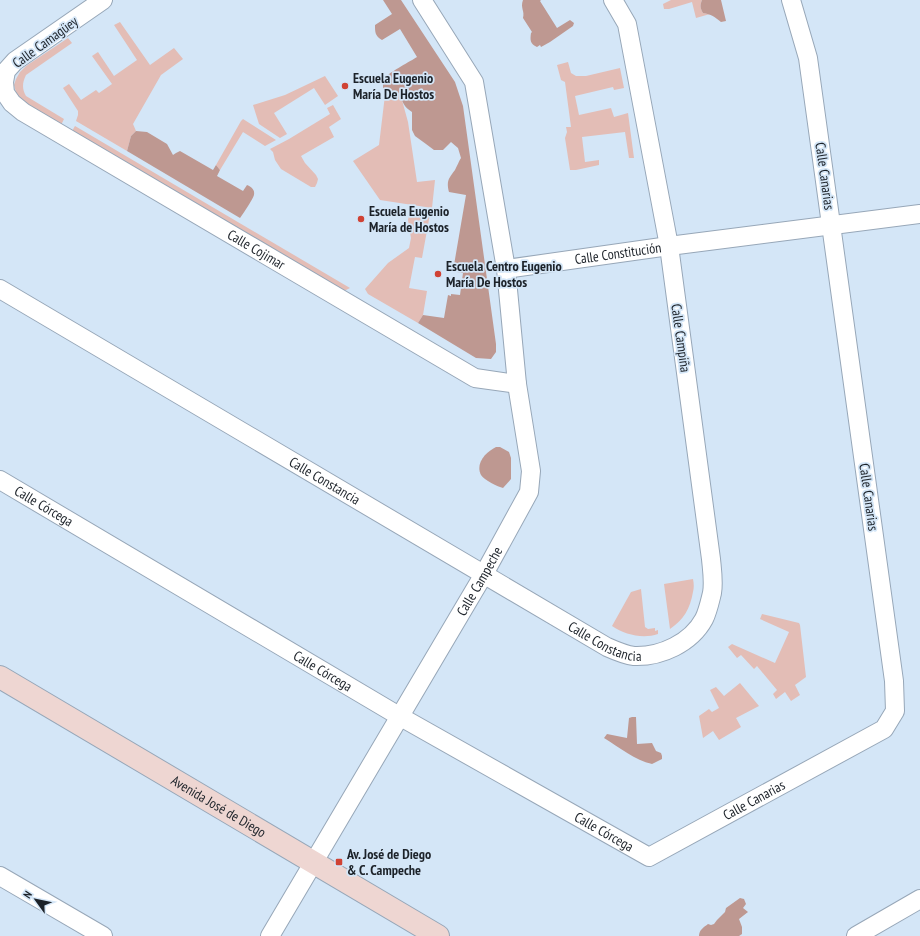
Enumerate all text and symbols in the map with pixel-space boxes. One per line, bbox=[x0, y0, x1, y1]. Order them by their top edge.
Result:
street label: Calle Camagüey bbox=[9, 12, 82, 72]
place label: Escuela Eugenio María De Hostos bbox=[353, 69, 434, 103]
marker: Escuela Eugenio María De Hostos bbox=[340, 81, 350, 91]
street label: Calle Canarias bbox=[811, 141, 839, 211]
place label: Escuela Eugenio María de Hostos bbox=[369, 202, 449, 236]
marker: Escuela Eugenio María de Hostos bbox=[356, 214, 366, 224]
street label: Calle Cojimar bbox=[224, 225, 289, 273]
street label: Calle Constitución bbox=[573, 238, 662, 268]
place label: Escuela Centro Eugenio María De Hostos bbox=[446, 257, 562, 291]
marker: Escuela Centro Eugenio María De Hostos bbox=[433, 269, 443, 279]
street label: Calle Campiña bbox=[667, 303, 695, 373]
street label: Calle Constancia bbox=[286, 453, 363, 508]
street label: Calle Canarias bbox=[855, 462, 883, 532]
street label: Calle Córcega bbox=[11, 482, 77, 530]
street label: Calle Campeche bbox=[452, 543, 506, 619]
street label: Calle Constancia bbox=[565, 617, 642, 665]
street label: Calle Córcega bbox=[290, 647, 355, 695]
street label: Avenida José de Diego bbox=[168, 771, 269, 841]
street label: Calle Canarias bbox=[720, 776, 788, 824]
street label: Calle Córcega bbox=[571, 808, 637, 856]
place label: Av. José de Diego & C. Campeche bbox=[346, 845, 431, 879]
marker: Av. José de Diego & C. Campeche bbox=[334, 857, 344, 867]
north arrow bbox=[16, 880, 56, 920]
text: N bbox=[20, 888, 35, 901]

